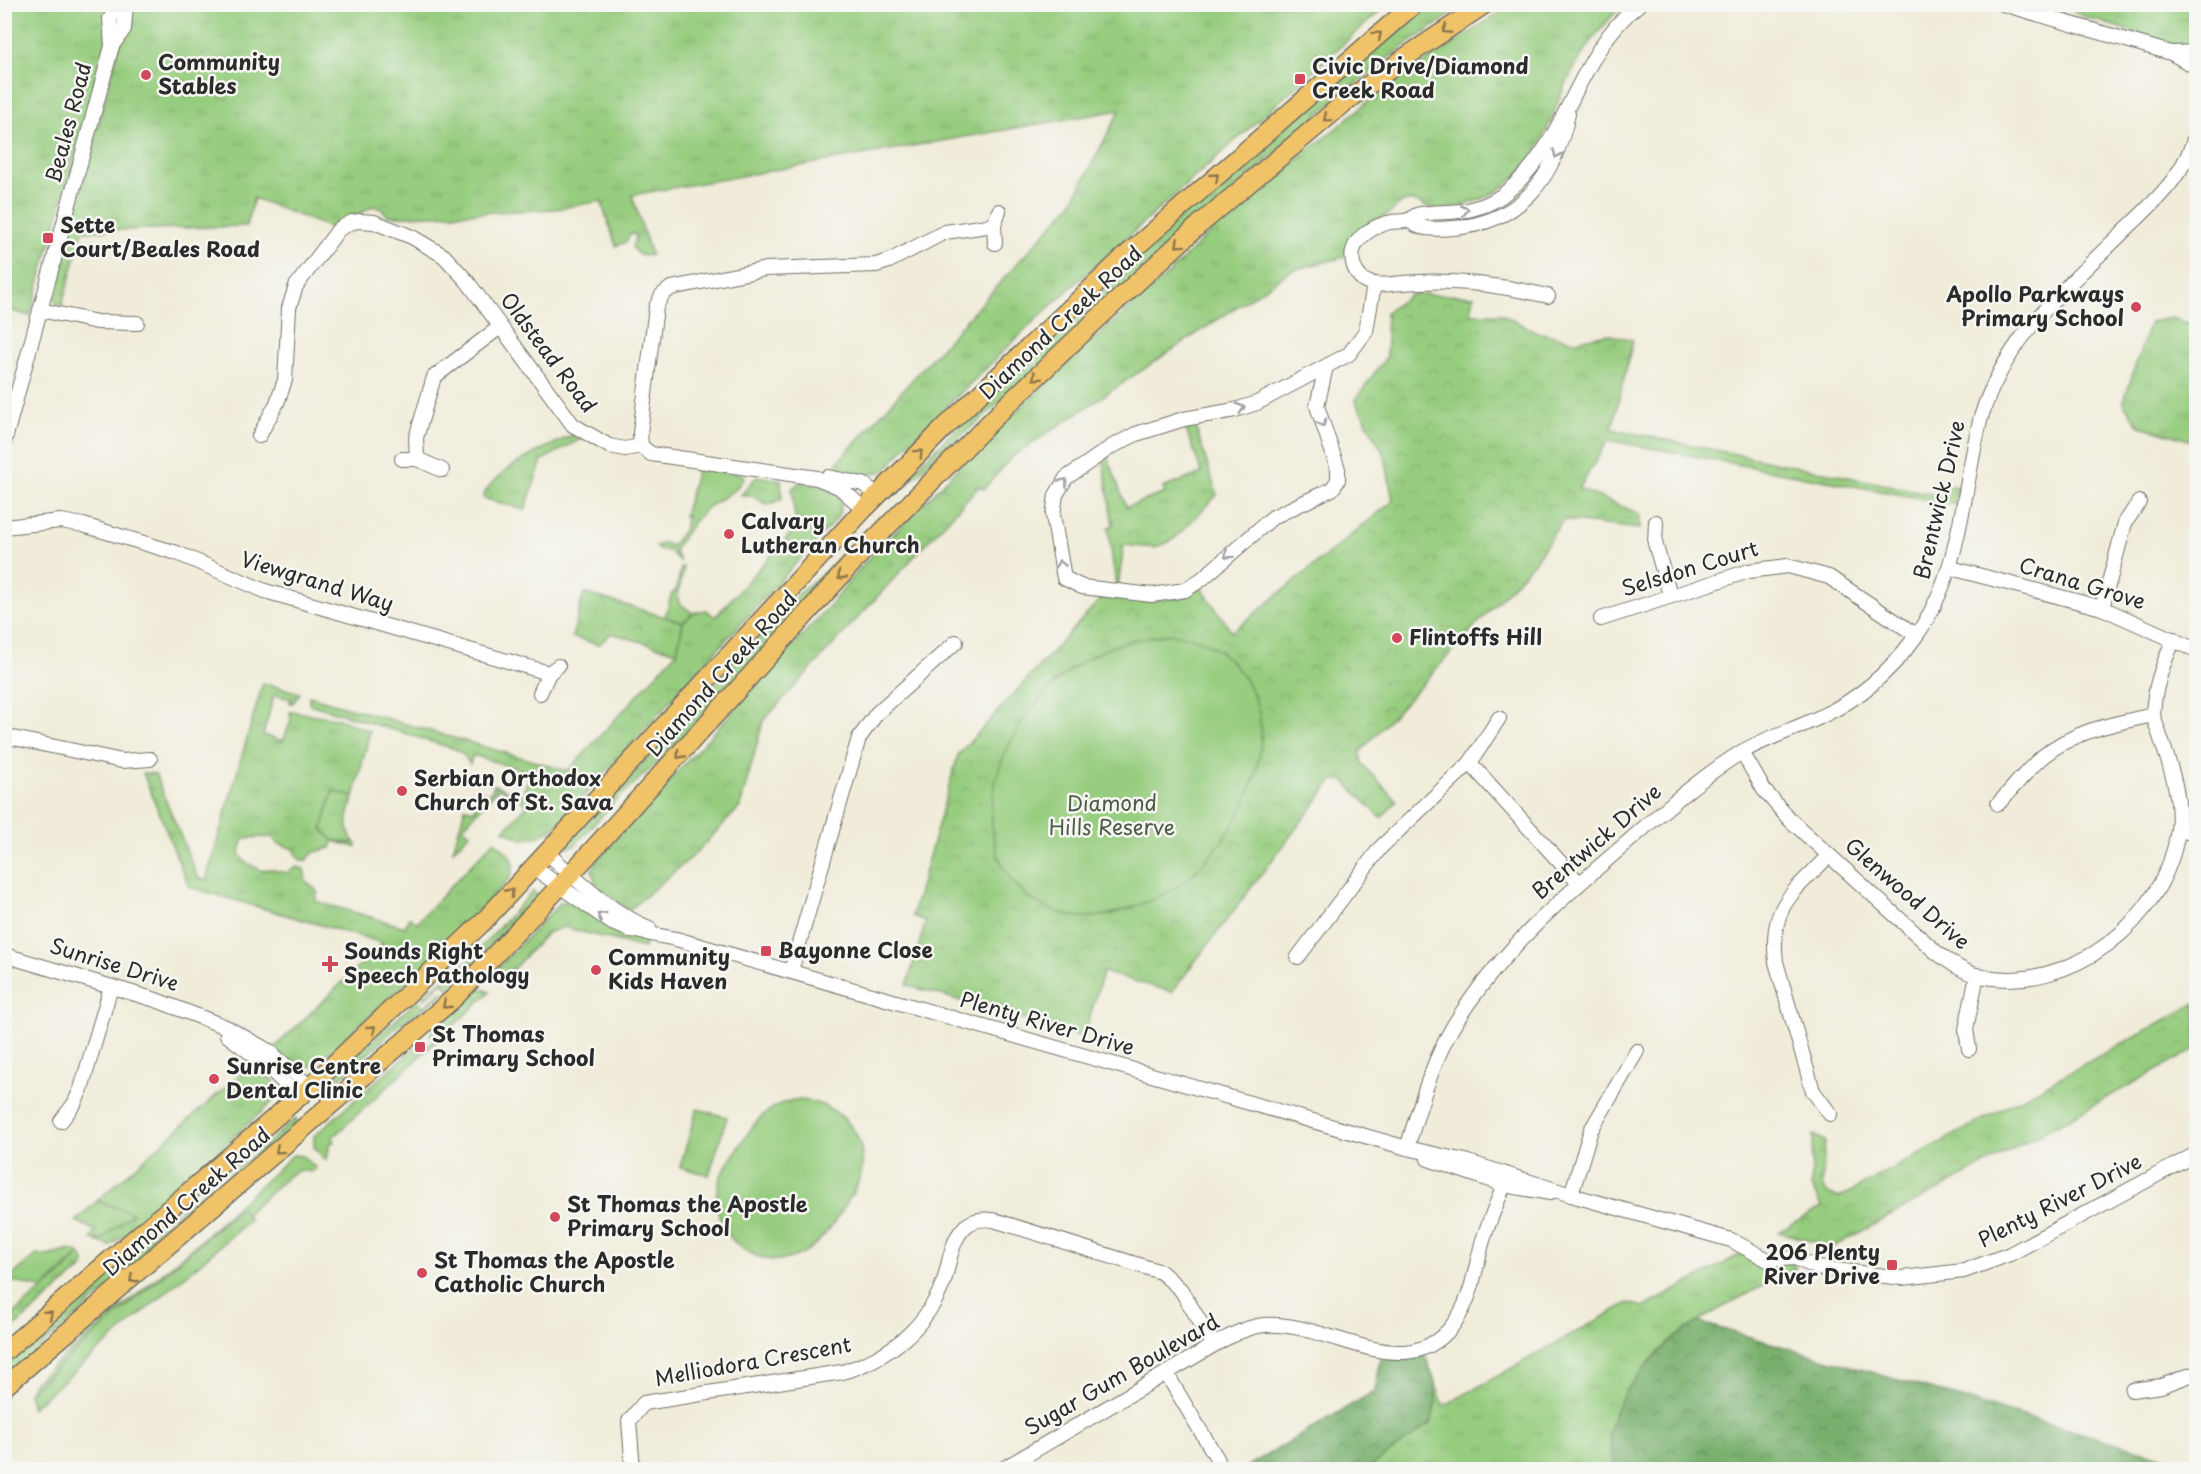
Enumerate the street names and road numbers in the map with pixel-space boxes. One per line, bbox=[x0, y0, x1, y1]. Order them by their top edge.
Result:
street label: Beales Road bbox=[36, 59, 99, 186]
street label: Diamond Creek Road bbox=[971, 237, 1149, 406]
street label: Oldstead Road bbox=[494, 285, 606, 419]
street label: Brentwick Drive bbox=[1904, 417, 1972, 582]
street label: Selsdon Court bbox=[1617, 531, 1762, 603]
street label: Viewgrand Way bbox=[237, 542, 398, 619]
street label: Crana Grove bbox=[2015, 548, 2150, 616]
street label: Diamond Creek Road bbox=[637, 583, 804, 763]
street label: Brentwick Drive bbox=[1524, 775, 1668, 906]
street label: Glenwood Drive bbox=[1839, 829, 1978, 956]
street label: Sunrise Drive bbox=[46, 928, 183, 998]
street label: Plenty River Drive bbox=[957, 982, 1139, 1062]
street label: Diamond Creek Road bbox=[95, 1118, 277, 1283]
street label: Plenty River Drive bbox=[1972, 1144, 2147, 1254]
street label: Sugar Gum Boulevard bbox=[1018, 1304, 1225, 1442]
street label: Melliodora Crescent bbox=[652, 1327, 853, 1393]

